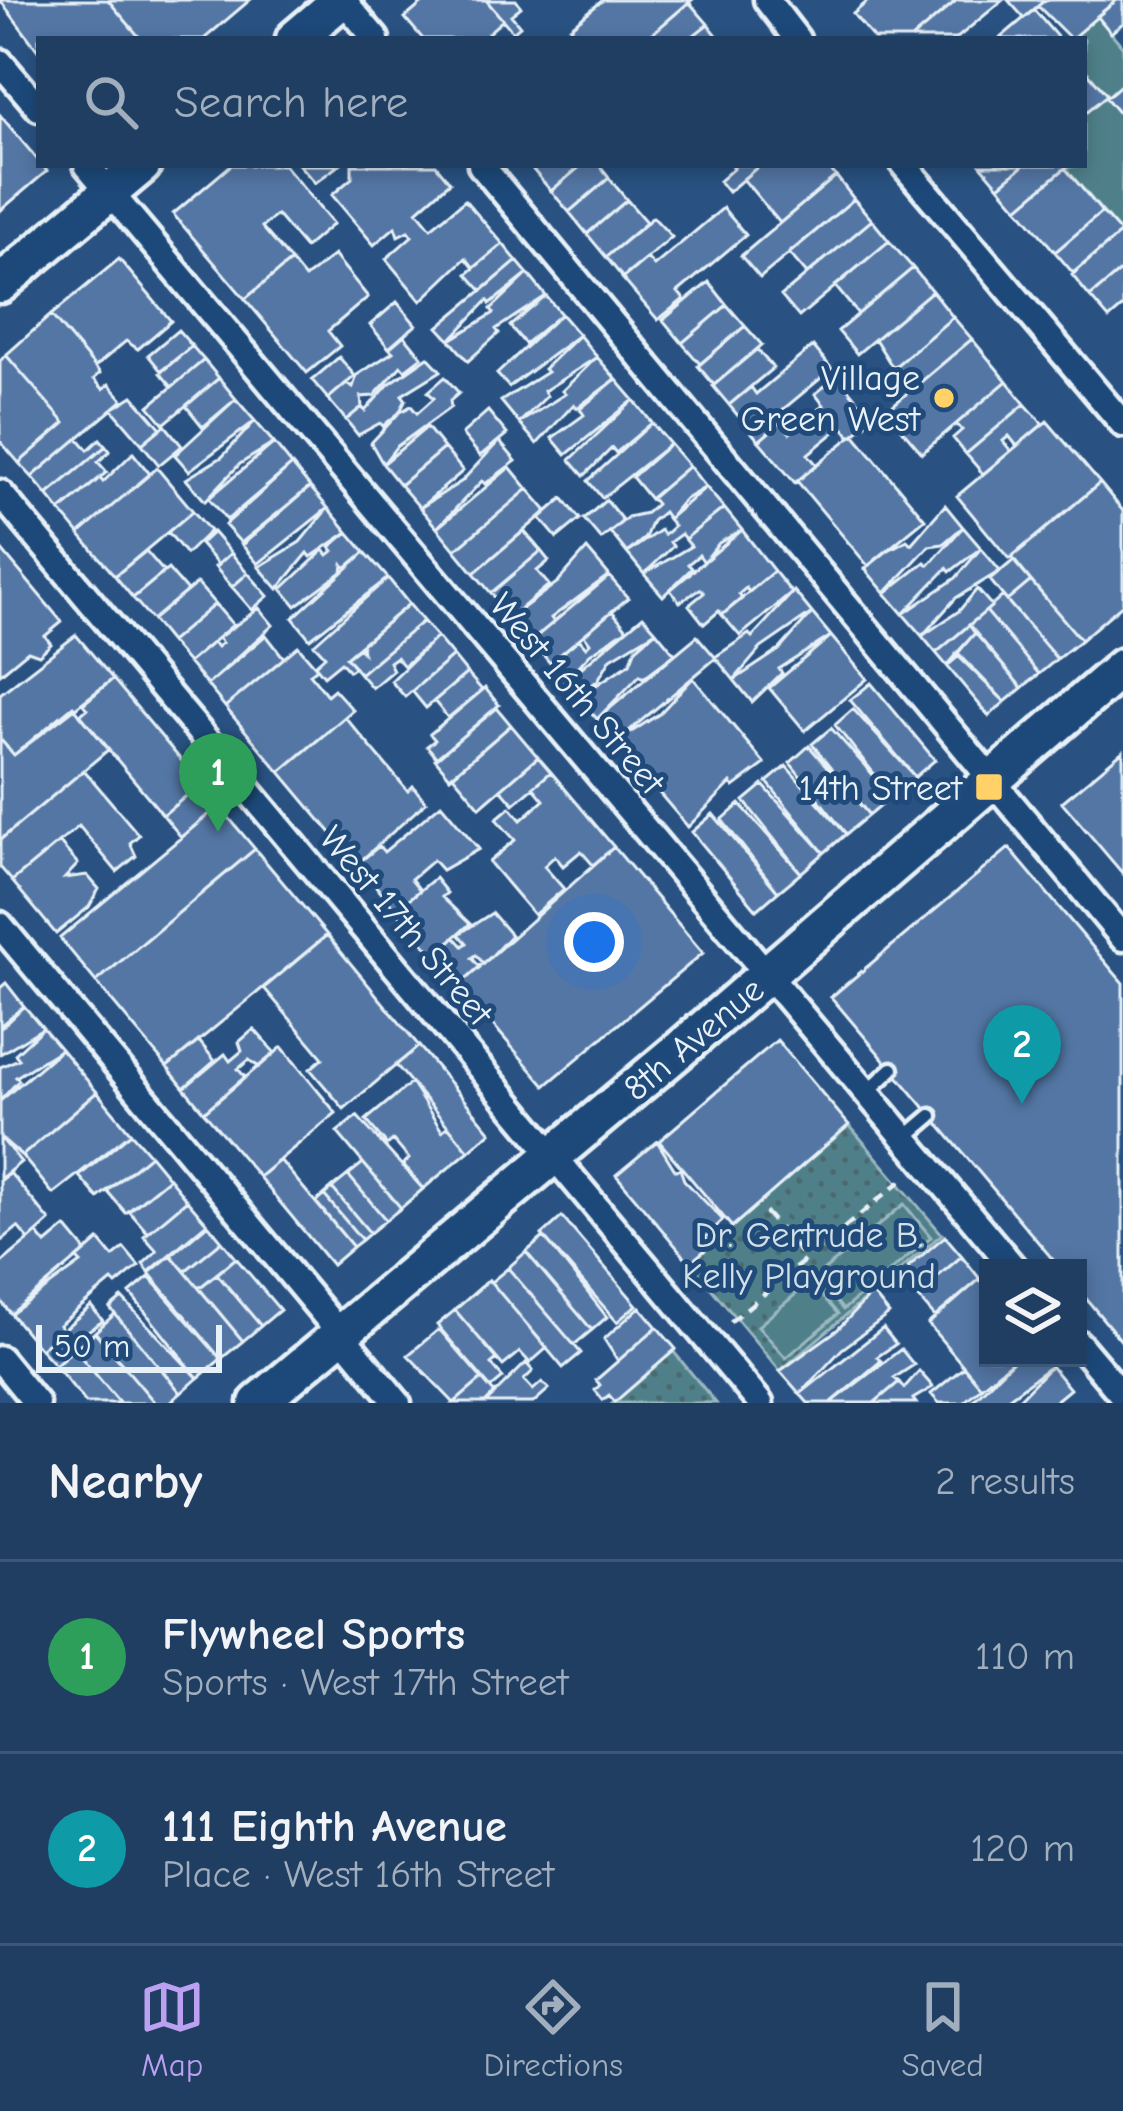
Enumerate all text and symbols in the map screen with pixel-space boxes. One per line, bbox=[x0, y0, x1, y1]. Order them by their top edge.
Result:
search box bbox=[36, 36, 1087, 168]
icon: search bbox=[78, 69, 144, 135]
text: Search here bbox=[174, 76, 408, 128]
place label: Village Green West bbox=[741, 358, 922, 440]
marker: Village Green West bbox=[931, 385, 957, 411]
street label: West 16th Street bbox=[481, 585, 674, 804]
pin: 1 bbox=[179, 733, 257, 832]
place label: 14th Street bbox=[799, 768, 964, 809]
marker: 14th Street bbox=[973, 771, 1005, 803]
street label: West 17th Street bbox=[311, 818, 502, 1035]
your location bbox=[564, 912, 624, 972]
street label: 8th Avenue bbox=[616, 969, 772, 1109]
pin: 2 bbox=[983, 1005, 1061, 1104]
park label: Dr. Gertrude B. Kelly Playground bbox=[682, 1215, 936, 1297]
map controls bbox=[979, 1259, 1087, 1367]
button: layers bbox=[979, 1259, 1087, 1367]
scale bar bbox=[36, 1319, 222, 1372]
text: 50 m bbox=[54, 1327, 130, 1365]
text: Nearby bbox=[48, 1452, 202, 1511]
text: 2 results bbox=[935, 1459, 1075, 1504]
text: Flywheel Sports bbox=[162, 1608, 465, 1660]
text: 1 bbox=[79, 1634, 95, 1679]
text: 110 m bbox=[975, 1634, 1075, 1679]
text: Sports · West 17th Street bbox=[162, 1660, 568, 1705]
text: 111 Eighth Avenue bbox=[162, 1800, 507, 1852]
text: 2 bbox=[77, 1826, 97, 1871]
text: 120 m bbox=[970, 1826, 1075, 1871]
text: Place · West 16th Street bbox=[162, 1852, 554, 1897]
tab: Map bbox=[139, 1974, 205, 2084]
tab: Directions bbox=[484, 1974, 623, 2084]
tab: Saved bbox=[901, 1974, 984, 2084]

